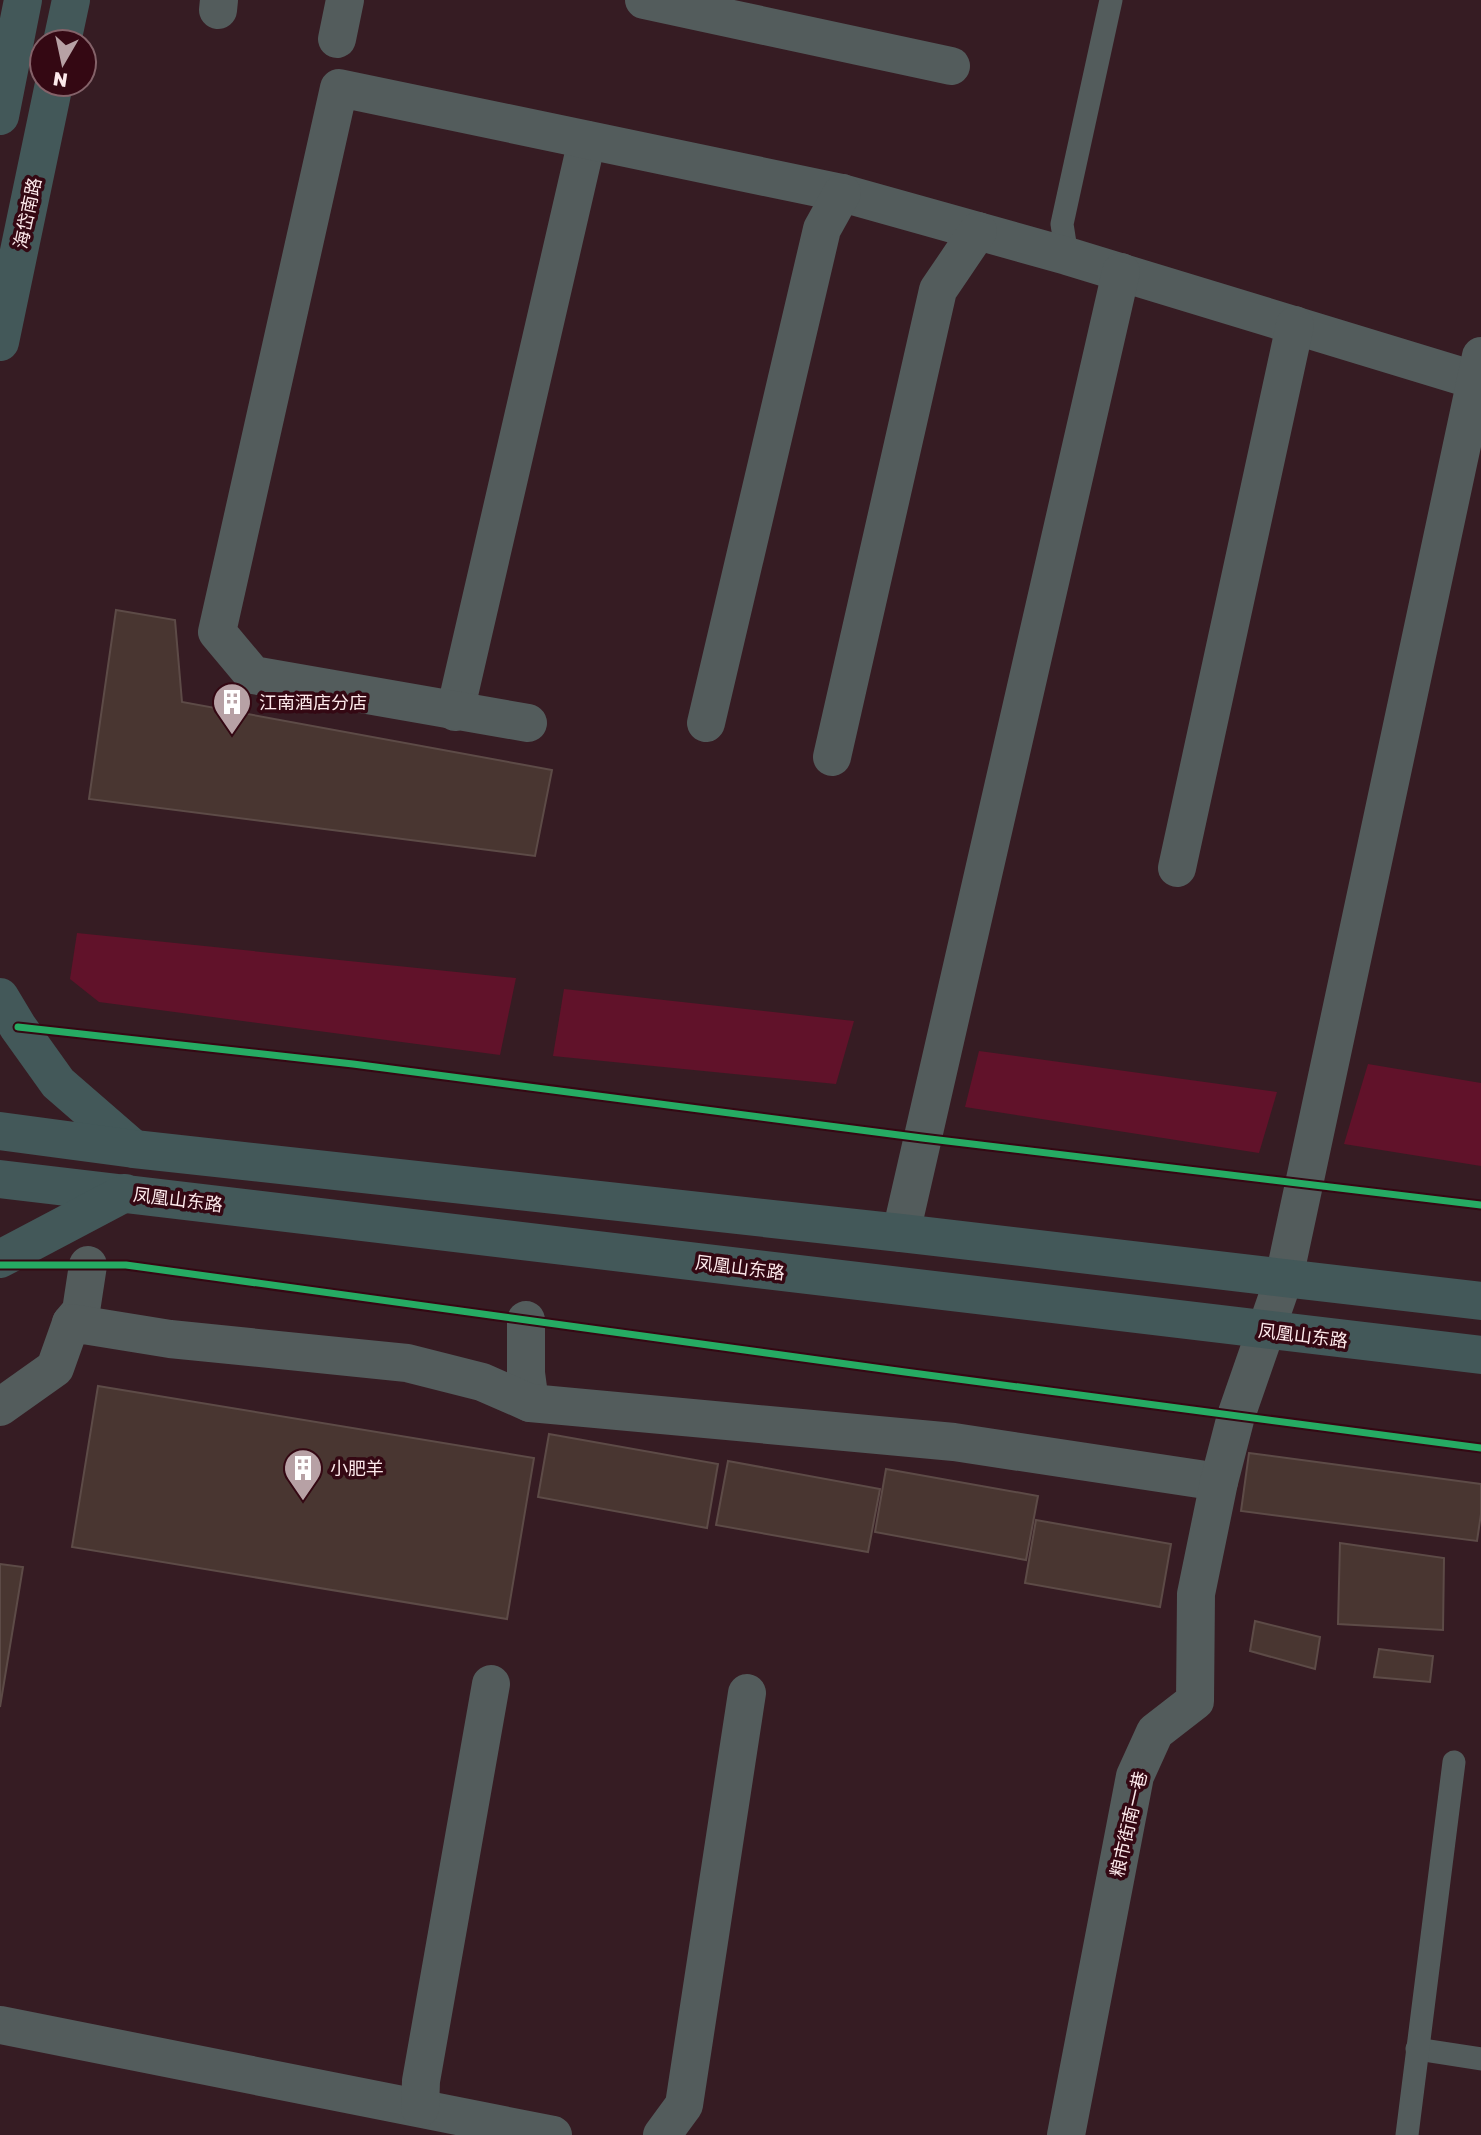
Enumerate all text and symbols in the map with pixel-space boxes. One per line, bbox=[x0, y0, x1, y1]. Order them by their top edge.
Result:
north arrow bbox=[28, 28, 98, 98]
text: N bbox=[51, 68, 69, 93]
street label: 海岱南路 bbox=[9, 175, 45, 251]
building icon: 江南酒店分店 bbox=[211, 681, 253, 736]
place label: 江南酒店分店 bbox=[259, 691, 367, 713]
street label: 凤凰山东路 bbox=[132, 1183, 224, 1215]
street label: 凤凰山东路 bbox=[694, 1251, 786, 1283]
street label: 凤凰山东路 bbox=[1257, 1319, 1349, 1351]
building icon: 小肥羊 bbox=[282, 1447, 324, 1502]
place label: 小肥羊 bbox=[330, 1457, 384, 1479]
street label: 粮市街南一巷 bbox=[1105, 1769, 1151, 1879]

